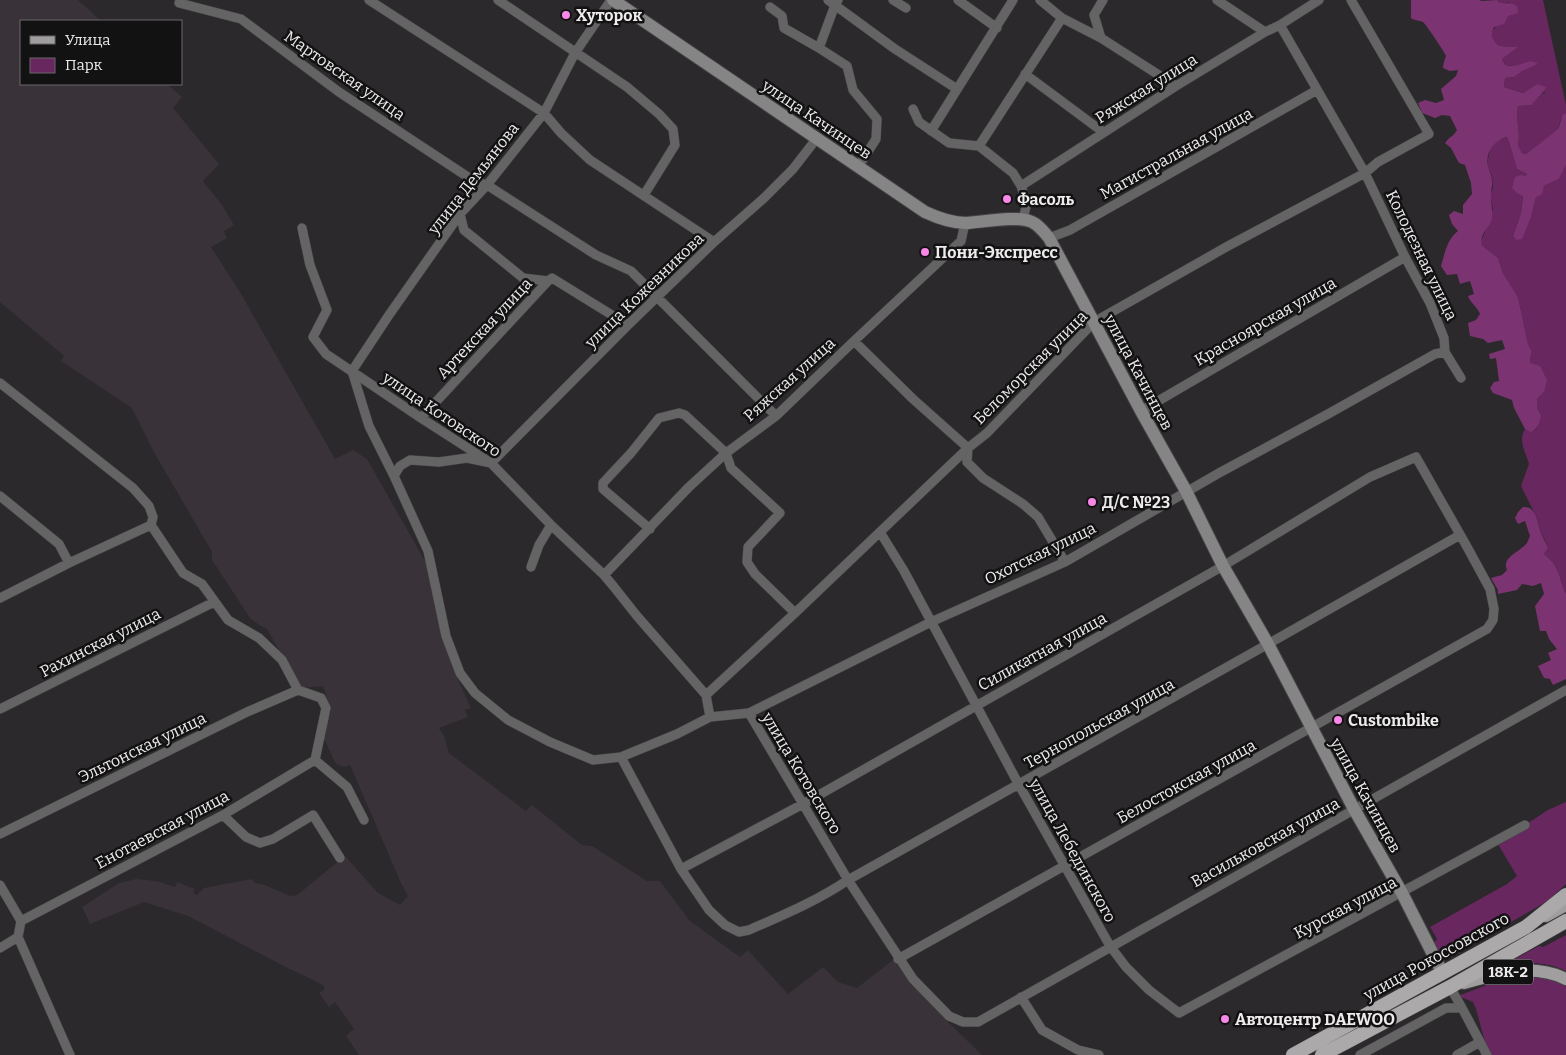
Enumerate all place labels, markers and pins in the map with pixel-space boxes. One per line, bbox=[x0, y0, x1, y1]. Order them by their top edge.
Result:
place label: Хуторок bbox=[576, 6, 642, 25]
marker: Хуторок bbox=[560, 9, 572, 21]
place label: Фасоль bbox=[1017, 190, 1075, 209]
marker: Фасоль bbox=[1001, 193, 1013, 205]
place label: Пони-Экспресс bbox=[935, 243, 1058, 262]
marker: Пони-Экспресс bbox=[919, 246, 931, 258]
place label: Д/С №23 bbox=[1102, 493, 1170, 512]
marker: Д/С №23 bbox=[1086, 496, 1098, 508]
place label: Custombike bbox=[1348, 711, 1439, 730]
marker: Custombike bbox=[1332, 714, 1344, 726]
place label: Автоцентр DAEWOO bbox=[1235, 1010, 1395, 1029]
marker: Автоцентр DAEWOO bbox=[1219, 1013, 1231, 1025]

